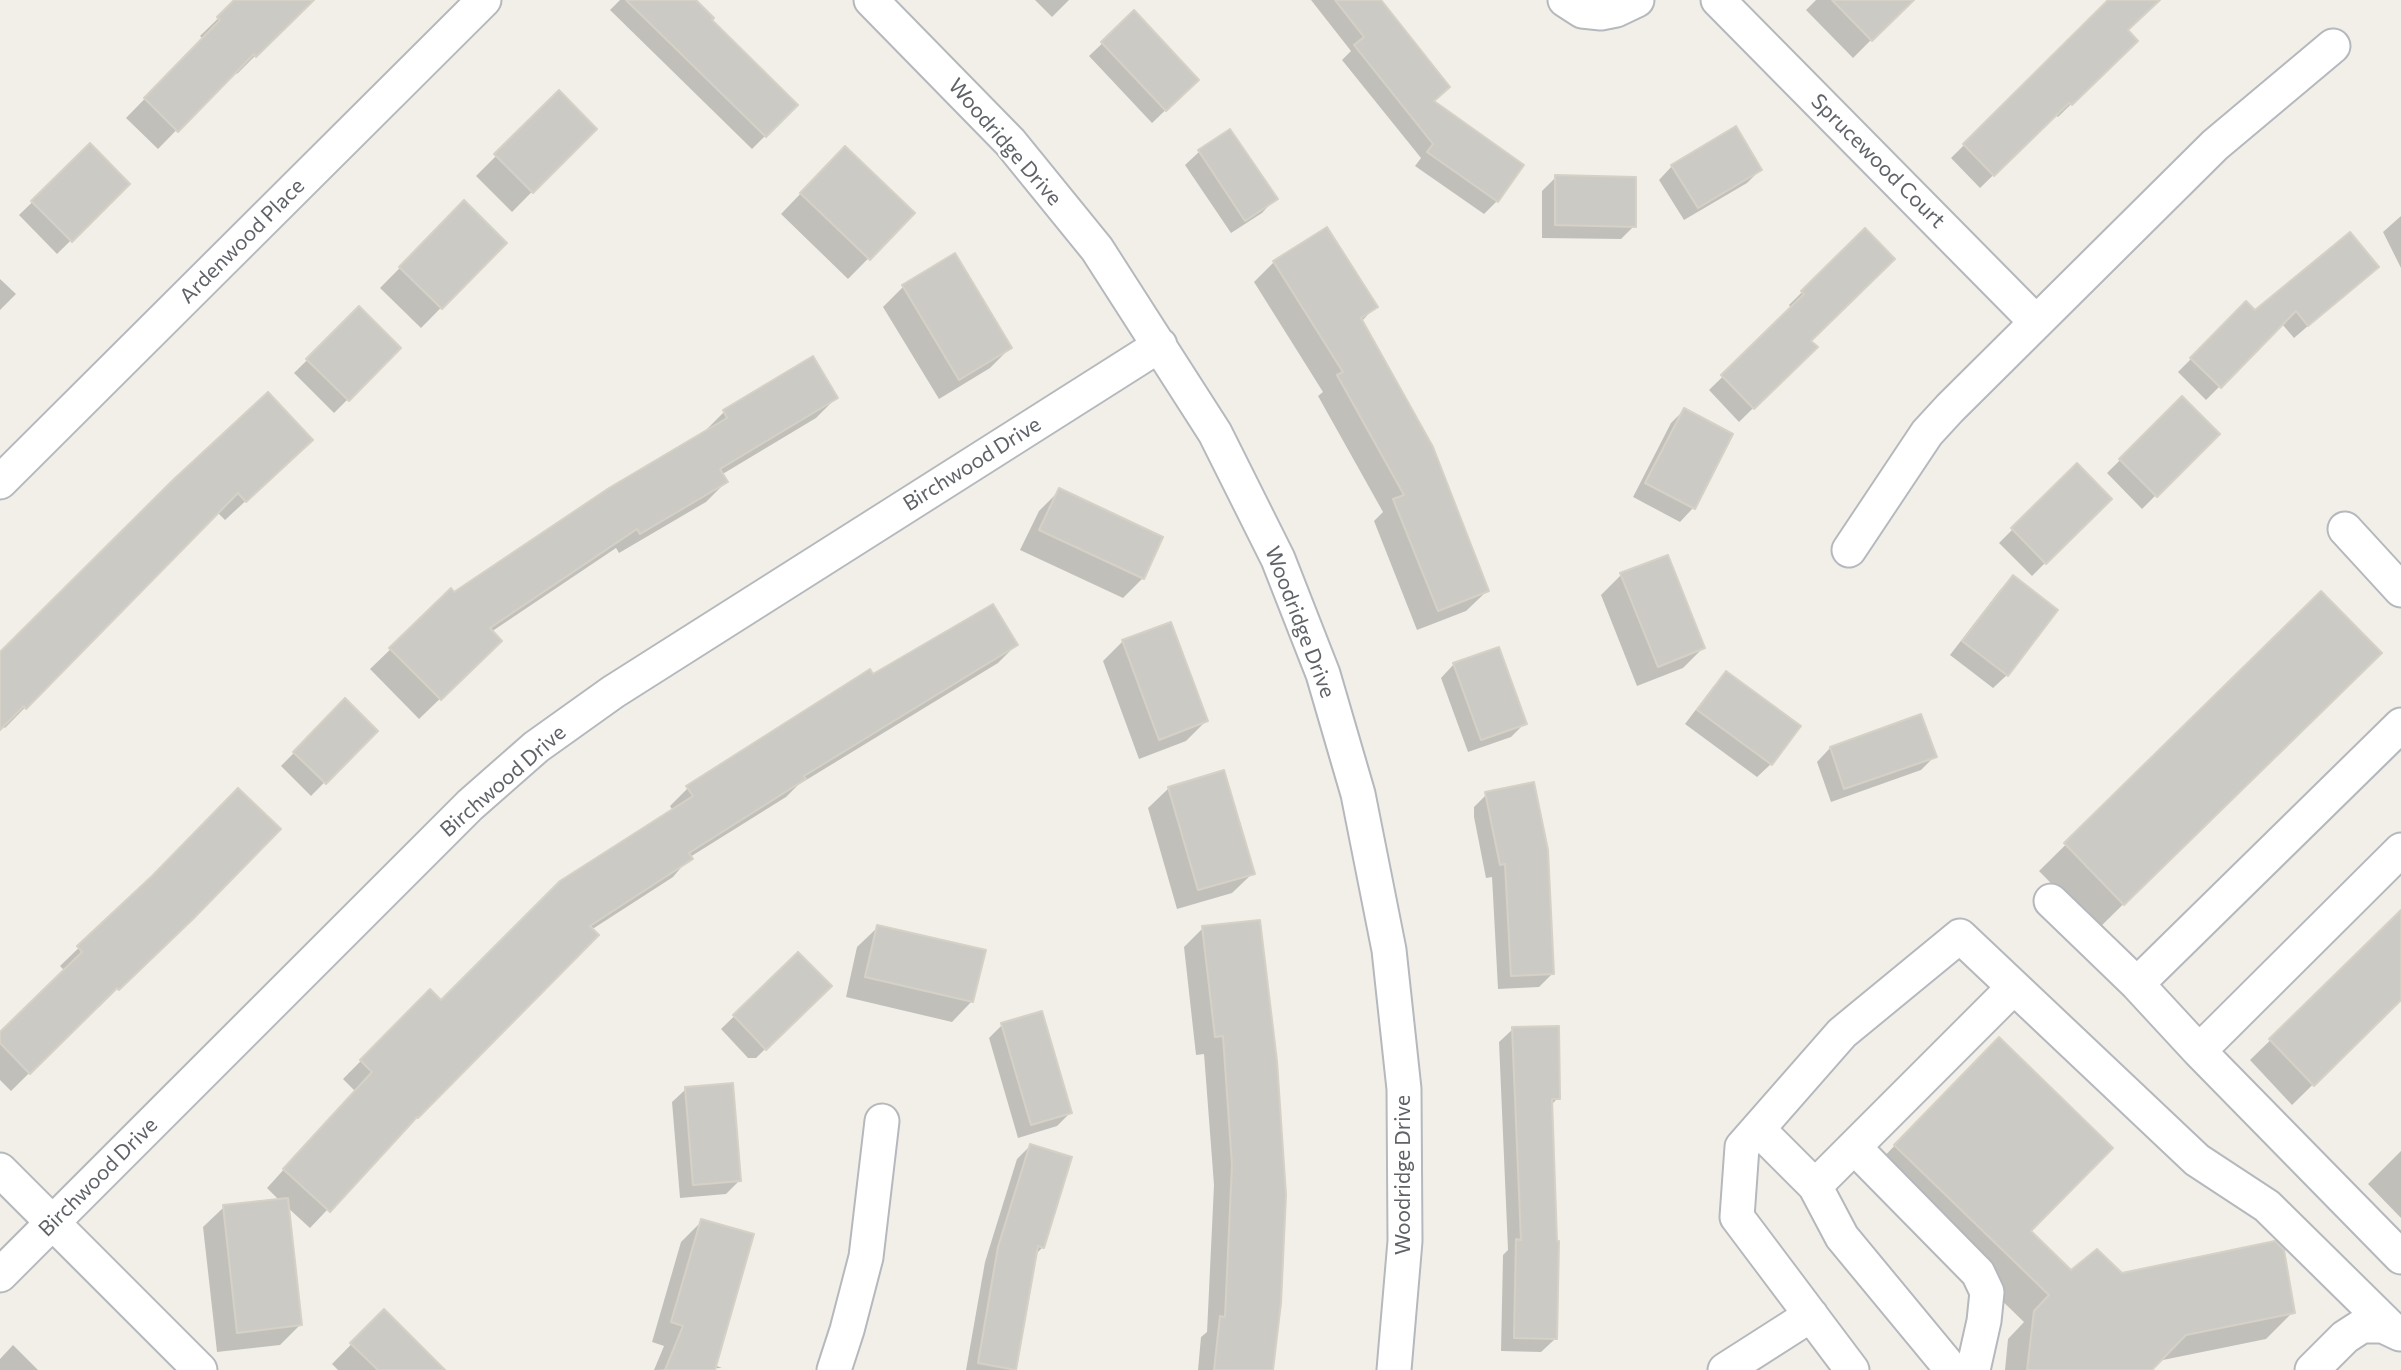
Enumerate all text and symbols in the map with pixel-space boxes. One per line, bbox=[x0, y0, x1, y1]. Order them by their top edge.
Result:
street label: Woodridge Drive bbox=[943, 73, 1067, 211]
street label: Sprucewood Court bbox=[1806, 89, 1950, 233]
street label: Ardenwood Place bbox=[174, 173, 310, 309]
street label: Birchwood Drive bbox=[899, 412, 1045, 516]
street label: Woodridge Drive bbox=[1260, 543, 1340, 701]
street label: Birchwood Drive bbox=[435, 720, 571, 842]
street label: Woodridge Drive bbox=[1390, 1095, 1416, 1255]
street label: Birchwood Drive bbox=[33, 1112, 163, 1242]

